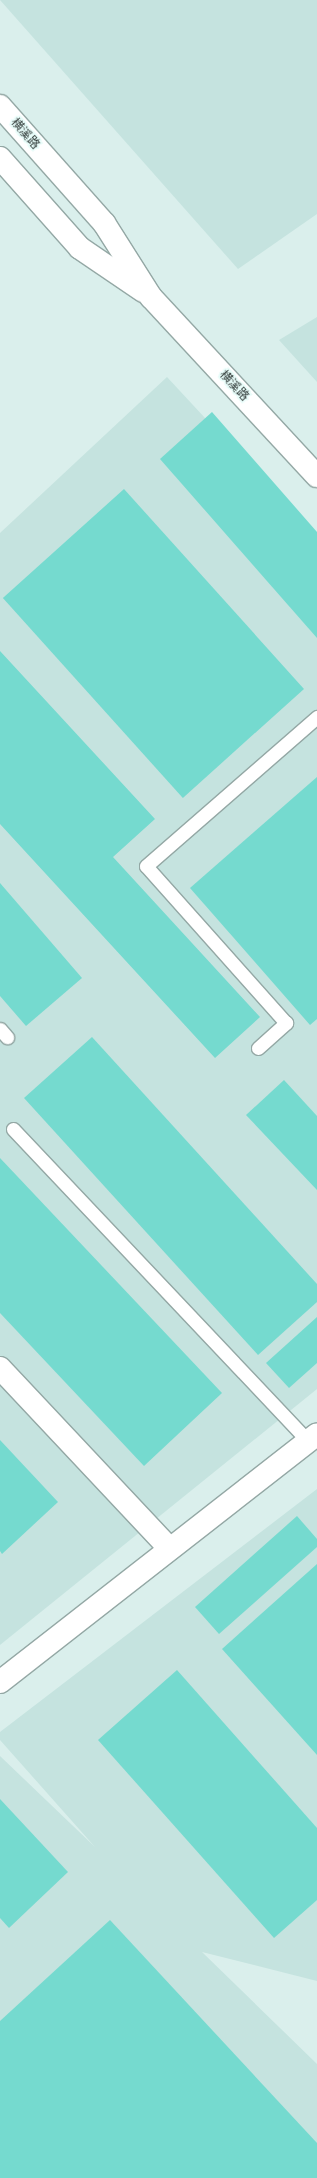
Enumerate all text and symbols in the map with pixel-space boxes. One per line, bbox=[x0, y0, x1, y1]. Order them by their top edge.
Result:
street label: 横溪路 bbox=[8, 116, 42, 152]
street label: 横溪路 bbox=[216, 368, 252, 404]

